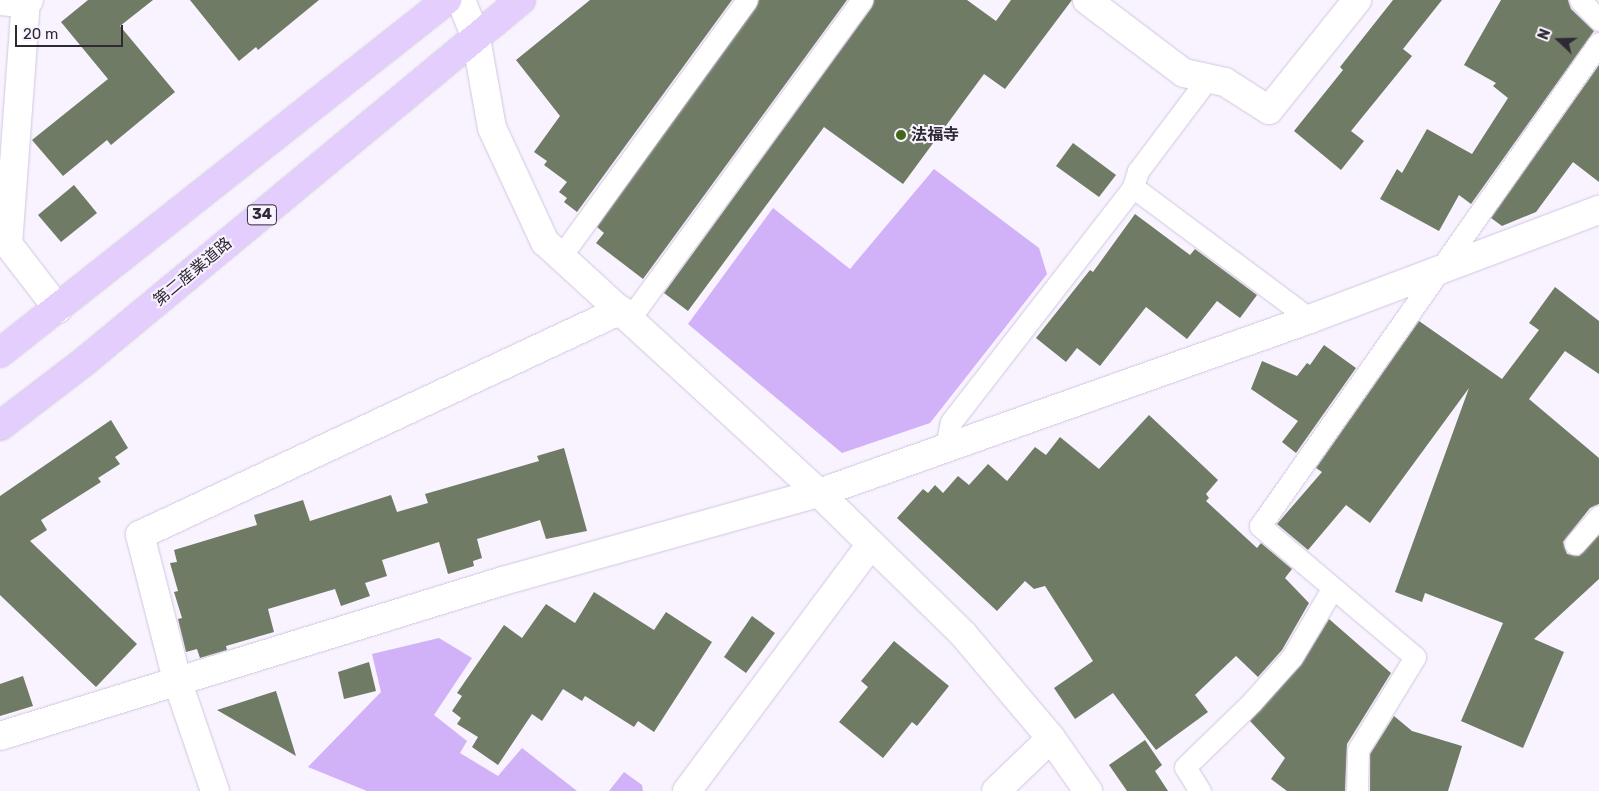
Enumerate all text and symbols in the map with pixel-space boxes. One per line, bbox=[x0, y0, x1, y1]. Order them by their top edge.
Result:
scale bar bbox=[18, 15, 125, 47]
north arrow bbox=[1534, 15, 1584, 65]
text: 20 m bbox=[23, 25, 58, 43]
text: N bbox=[1535, 27, 1554, 42]
place label: 法福寺 bbox=[911, 125, 959, 145]
marker: 法福寺 bbox=[895, 129, 907, 141]
road number: 34 bbox=[246, 202, 278, 228]
street label: 第二産業道路 bbox=[150, 234, 236, 310]

